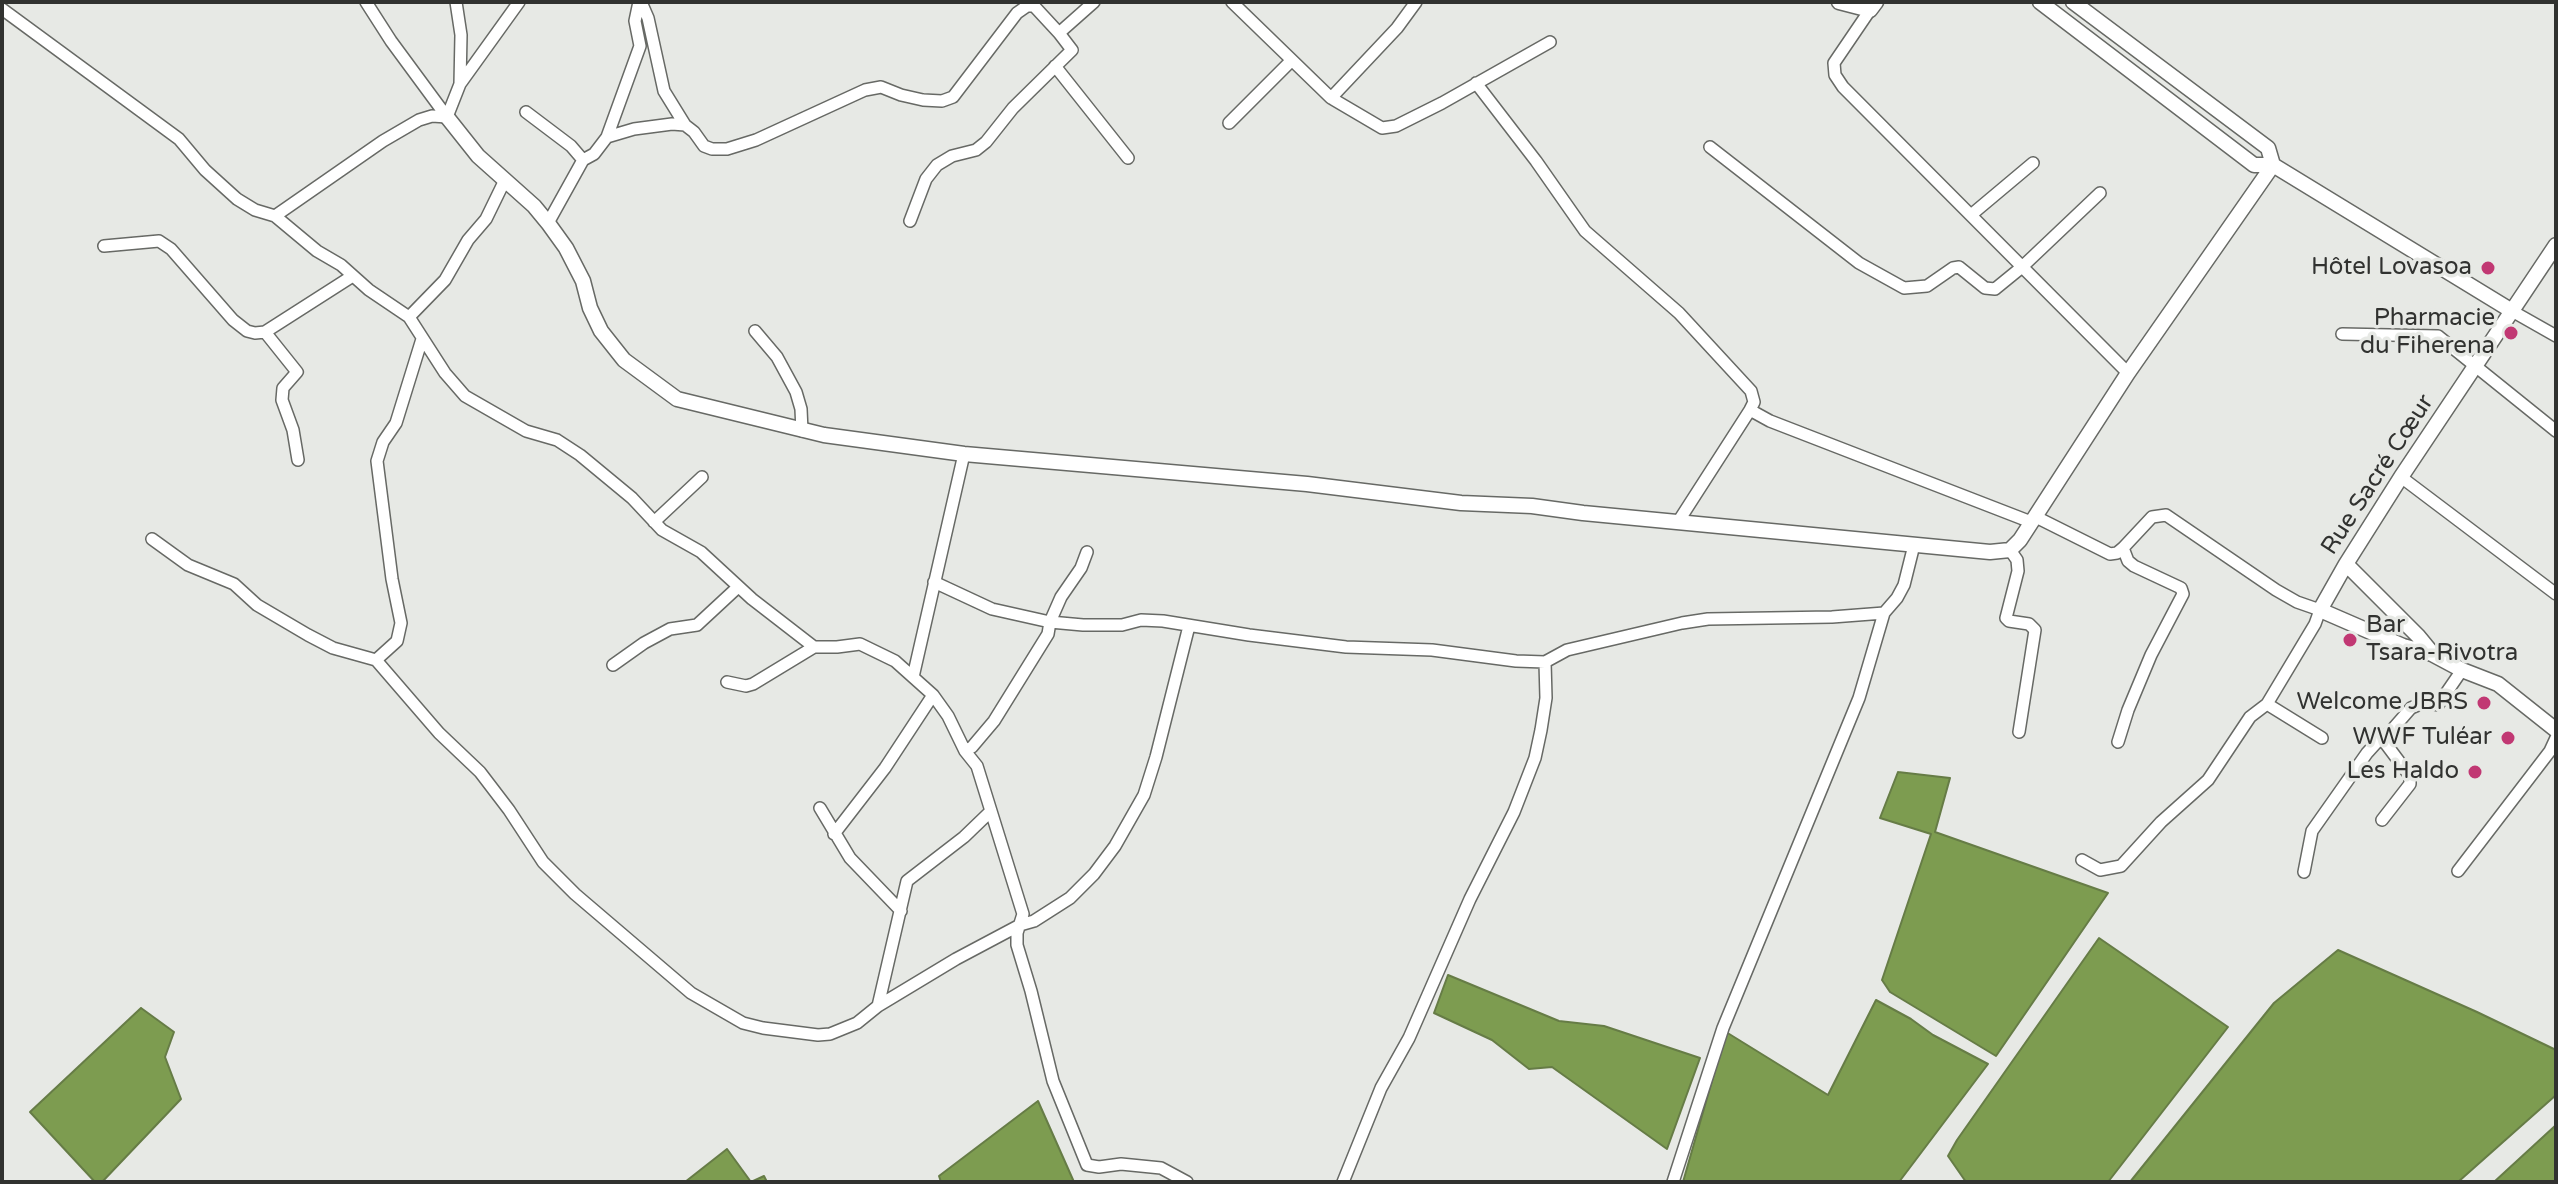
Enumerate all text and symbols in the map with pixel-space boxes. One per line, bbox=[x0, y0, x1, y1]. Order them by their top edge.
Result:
place label: Hôtel Lovasoa bbox=[2311, 254, 2472, 282]
marker: Hôtel Lovasoa bbox=[2479, 259, 2497, 277]
place label: Pharmacie du Fiherena bbox=[2360, 305, 2495, 361]
marker: Pharmacie du Fiherena bbox=[2502, 324, 2520, 342]
street label: Rue Sacré Cœur bbox=[2316, 390, 2440, 560]
place label: Bar Tsara-Rivotra bbox=[2366, 612, 2518, 668]
marker: Bar Tsara-Rivotra bbox=[2341, 631, 2359, 649]
place label: Welcome JBRS bbox=[2296, 689, 2468, 717]
marker: Welcome JBRS bbox=[2475, 694, 2493, 712]
place label: WWF Tuléar bbox=[2353, 724, 2492, 752]
marker: WWF Tuléar bbox=[2499, 729, 2517, 747]
place label: Les Haldo bbox=[2347, 758, 2459, 786]
marker: Les Haldo bbox=[2466, 763, 2484, 781]

